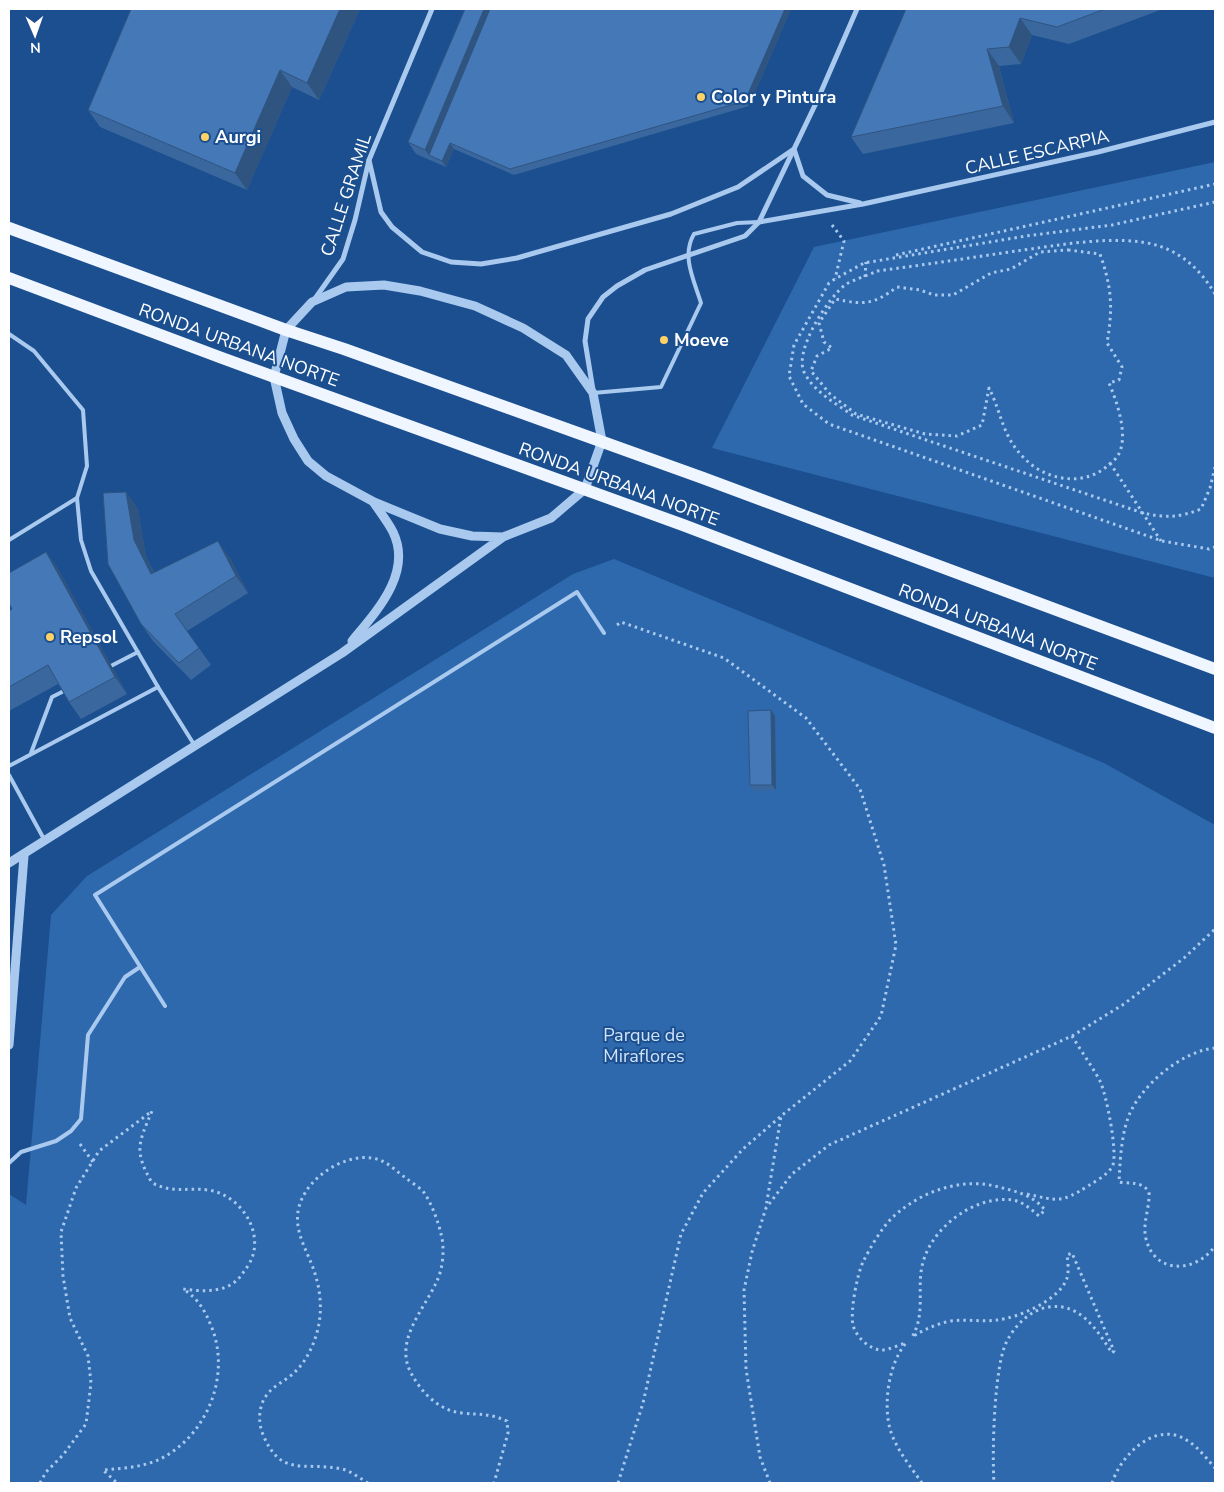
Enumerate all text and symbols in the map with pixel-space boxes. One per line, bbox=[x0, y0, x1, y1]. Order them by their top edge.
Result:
north arrow bbox=[10, 10, 60, 60]
text: N bbox=[30, 38, 41, 57]
place label: Color y Pintura bbox=[711, 85, 836, 109]
marker: Color y Pintura bbox=[695, 91, 707, 103]
street label: CALLE ESCARPIA bbox=[963, 124, 1111, 180]
place label: Aurgi bbox=[215, 125, 261, 149]
marker: Aurgi bbox=[199, 131, 211, 143]
street label: CALLE GRAMIL bbox=[315, 131, 377, 259]
street label: RONDA URBANA NORTE bbox=[136, 298, 342, 392]
place label: Moeve bbox=[674, 328, 729, 352]
marker: Moeve bbox=[658, 334, 670, 346]
street label: RONDA URBANA NORTE bbox=[516, 437, 722, 531]
street label: RONDA URBANA NORTE bbox=[895, 578, 1101, 676]
place label: Repsol bbox=[60, 625, 118, 649]
marker: Repsol bbox=[44, 631, 56, 643]
park label: Parque de Miraflores bbox=[603, 1023, 685, 1068]

